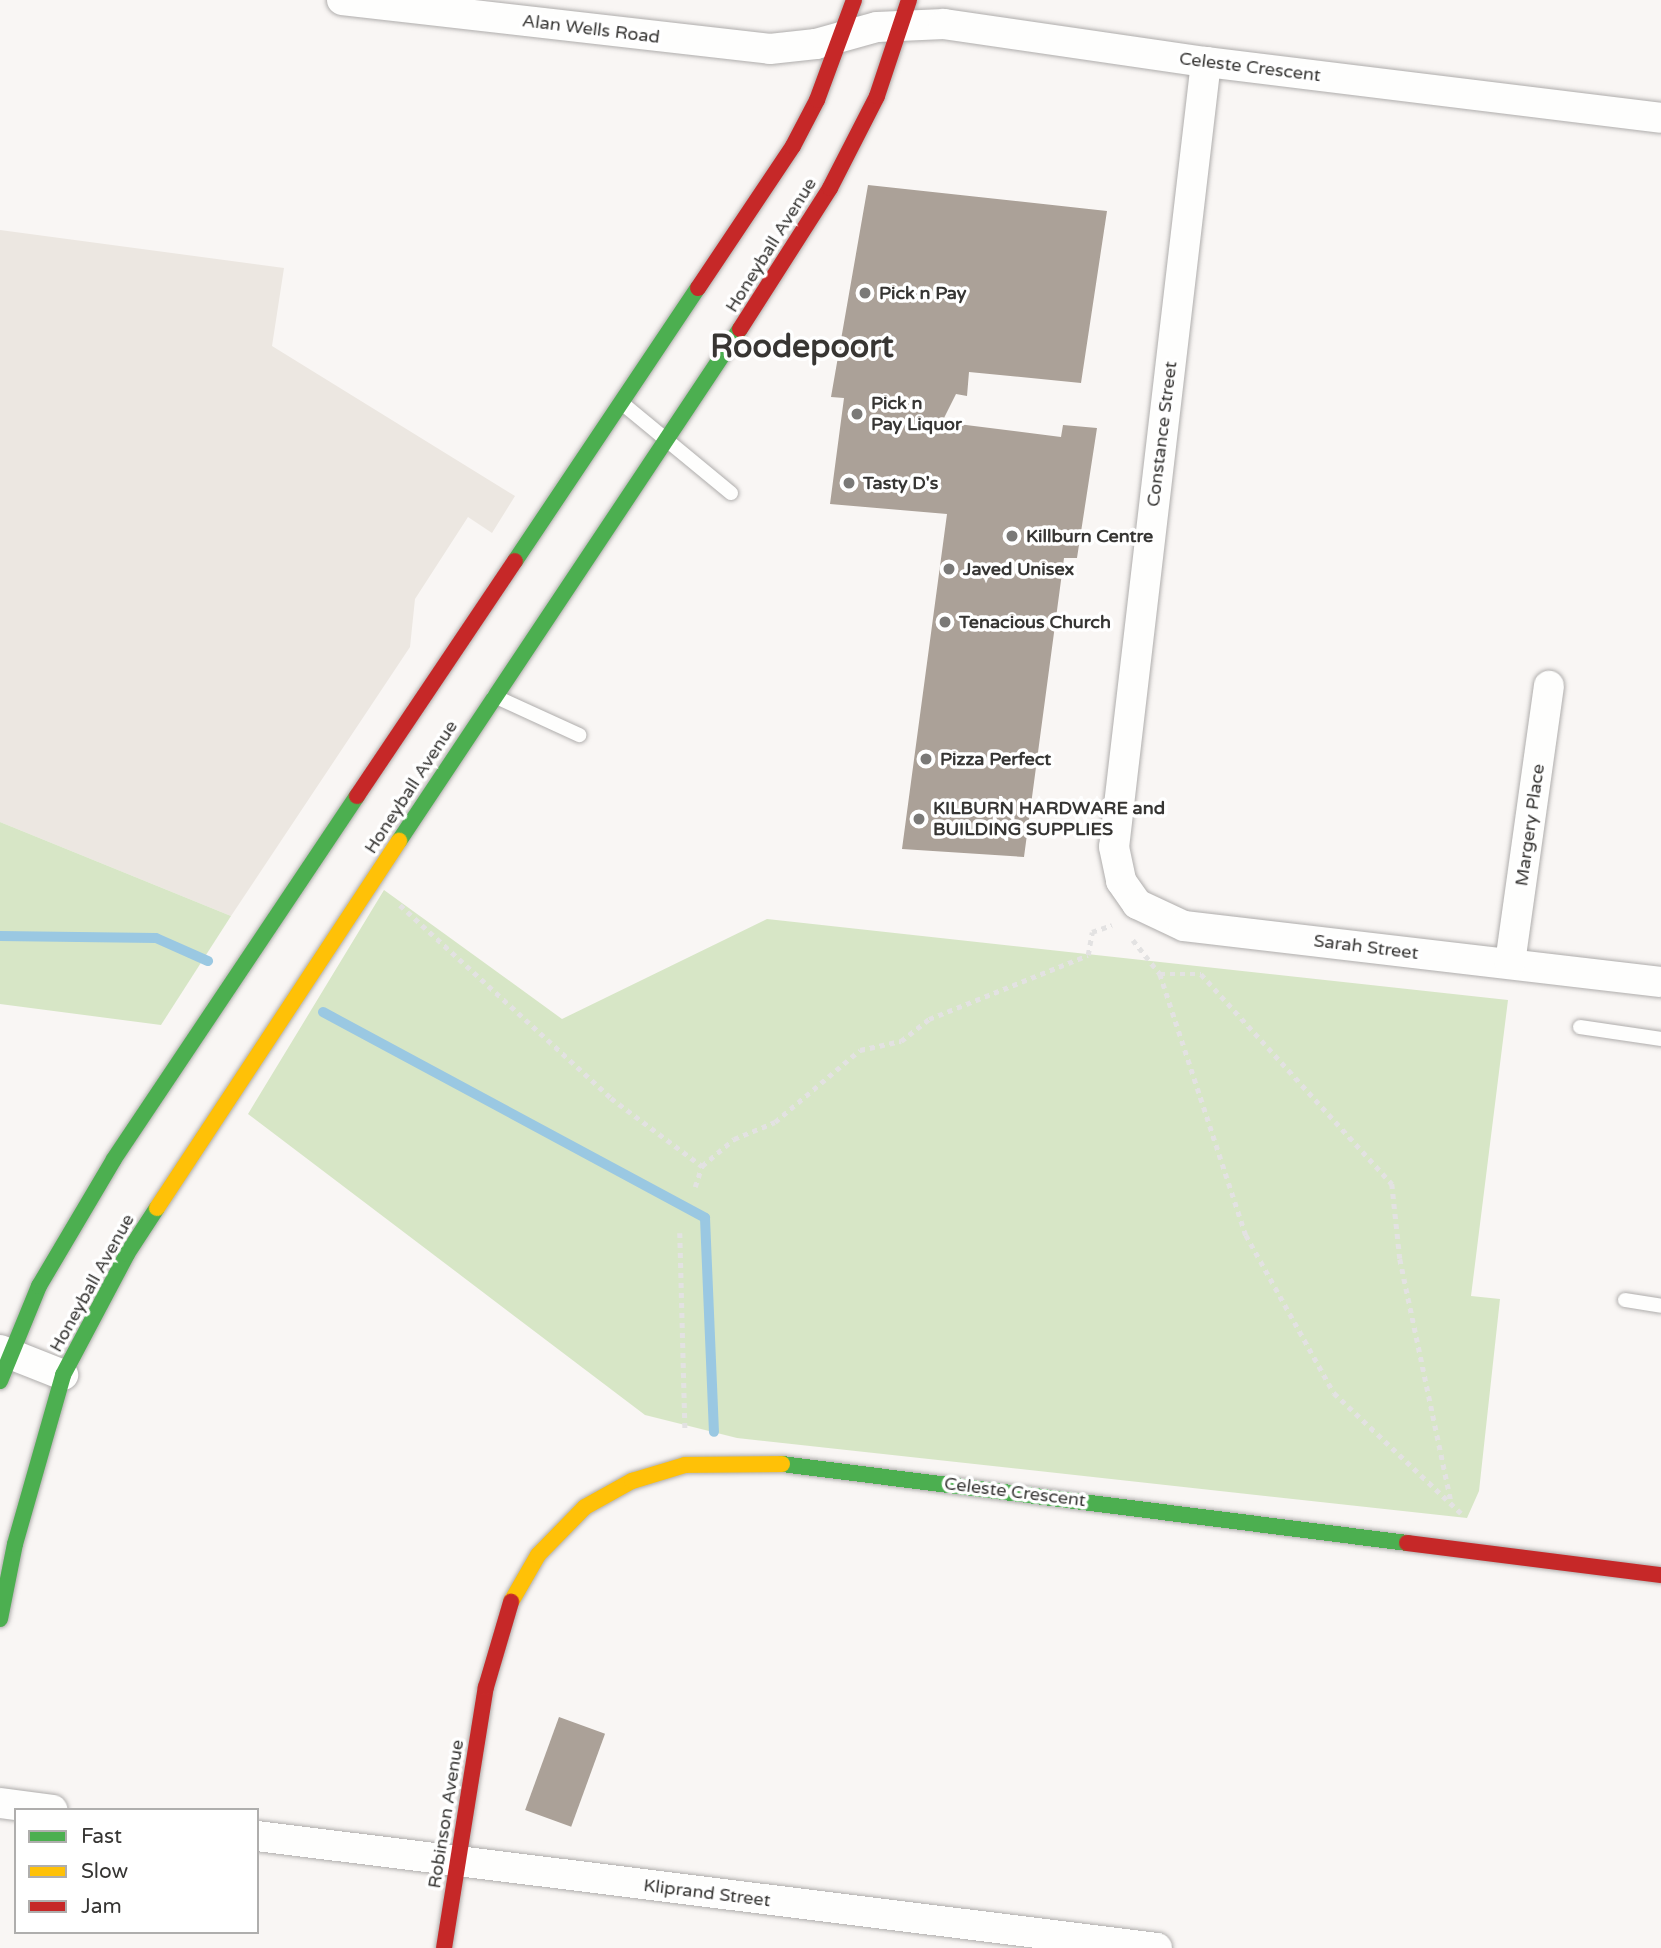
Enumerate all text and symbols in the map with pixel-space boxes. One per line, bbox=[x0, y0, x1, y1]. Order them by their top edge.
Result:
street label: Alan Wells Road bbox=[521, 10, 661, 48]
street label: Celeste Crescent bbox=[1178, 48, 1322, 86]
street label: Honeyball Avenue bbox=[721, 174, 821, 316]
place label: Pick n Pay bbox=[879, 282, 966, 304]
marker: Pick n Pay bbox=[857, 285, 873, 301]
district label: Roodepoort bbox=[710, 328, 894, 366]
street label: Constance Street bbox=[1142, 360, 1182, 508]
place label: Pick n Pay Liquor bbox=[871, 393, 962, 436]
marker: Pick n Pay Liquor bbox=[849, 406, 865, 422]
place label: Tasty D's bbox=[863, 472, 938, 494]
marker: Tasty D's bbox=[841, 475, 857, 491]
place label: Killburn Centre bbox=[1026, 525, 1153, 547]
marker: Killburn Centre bbox=[1004, 528, 1020, 544]
place label: Javed Unisex bbox=[963, 558, 1074, 580]
marker: Javed Unisex bbox=[941, 561, 957, 577]
place label: Tenacious Church bbox=[959, 611, 1111, 633]
marker: Tenacious Church bbox=[937, 614, 953, 630]
street label: Honeyball Avenue bbox=[360, 716, 462, 858]
place label: Pizza Perfect bbox=[940, 748, 1051, 770]
marker: Pizza Perfect bbox=[918, 751, 934, 767]
street label: Margery Place bbox=[1511, 762, 1549, 888]
place label: KILBURN HARDWARE and BUILDING SUPPLIES bbox=[933, 798, 1165, 840]
marker: KILBURN HARDWARE and BUILDING SUPPLIES bbox=[911, 811, 927, 827]
street label: Sarah Street bbox=[1312, 930, 1420, 964]
street label: Honeyball Avenue bbox=[45, 1210, 139, 1356]
street label: Celeste Crescent bbox=[943, 1473, 1087, 1511]
street label: Robinson Avenue bbox=[424, 1738, 468, 1890]
legend bbox=[14, 1808, 259, 1934]
text: Fast bbox=[81, 1824, 122, 1849]
text: Slow bbox=[81, 1859, 128, 1884]
street label: Kliprand Street bbox=[642, 1874, 772, 1912]
text: Jam bbox=[81, 1894, 122, 1919]

